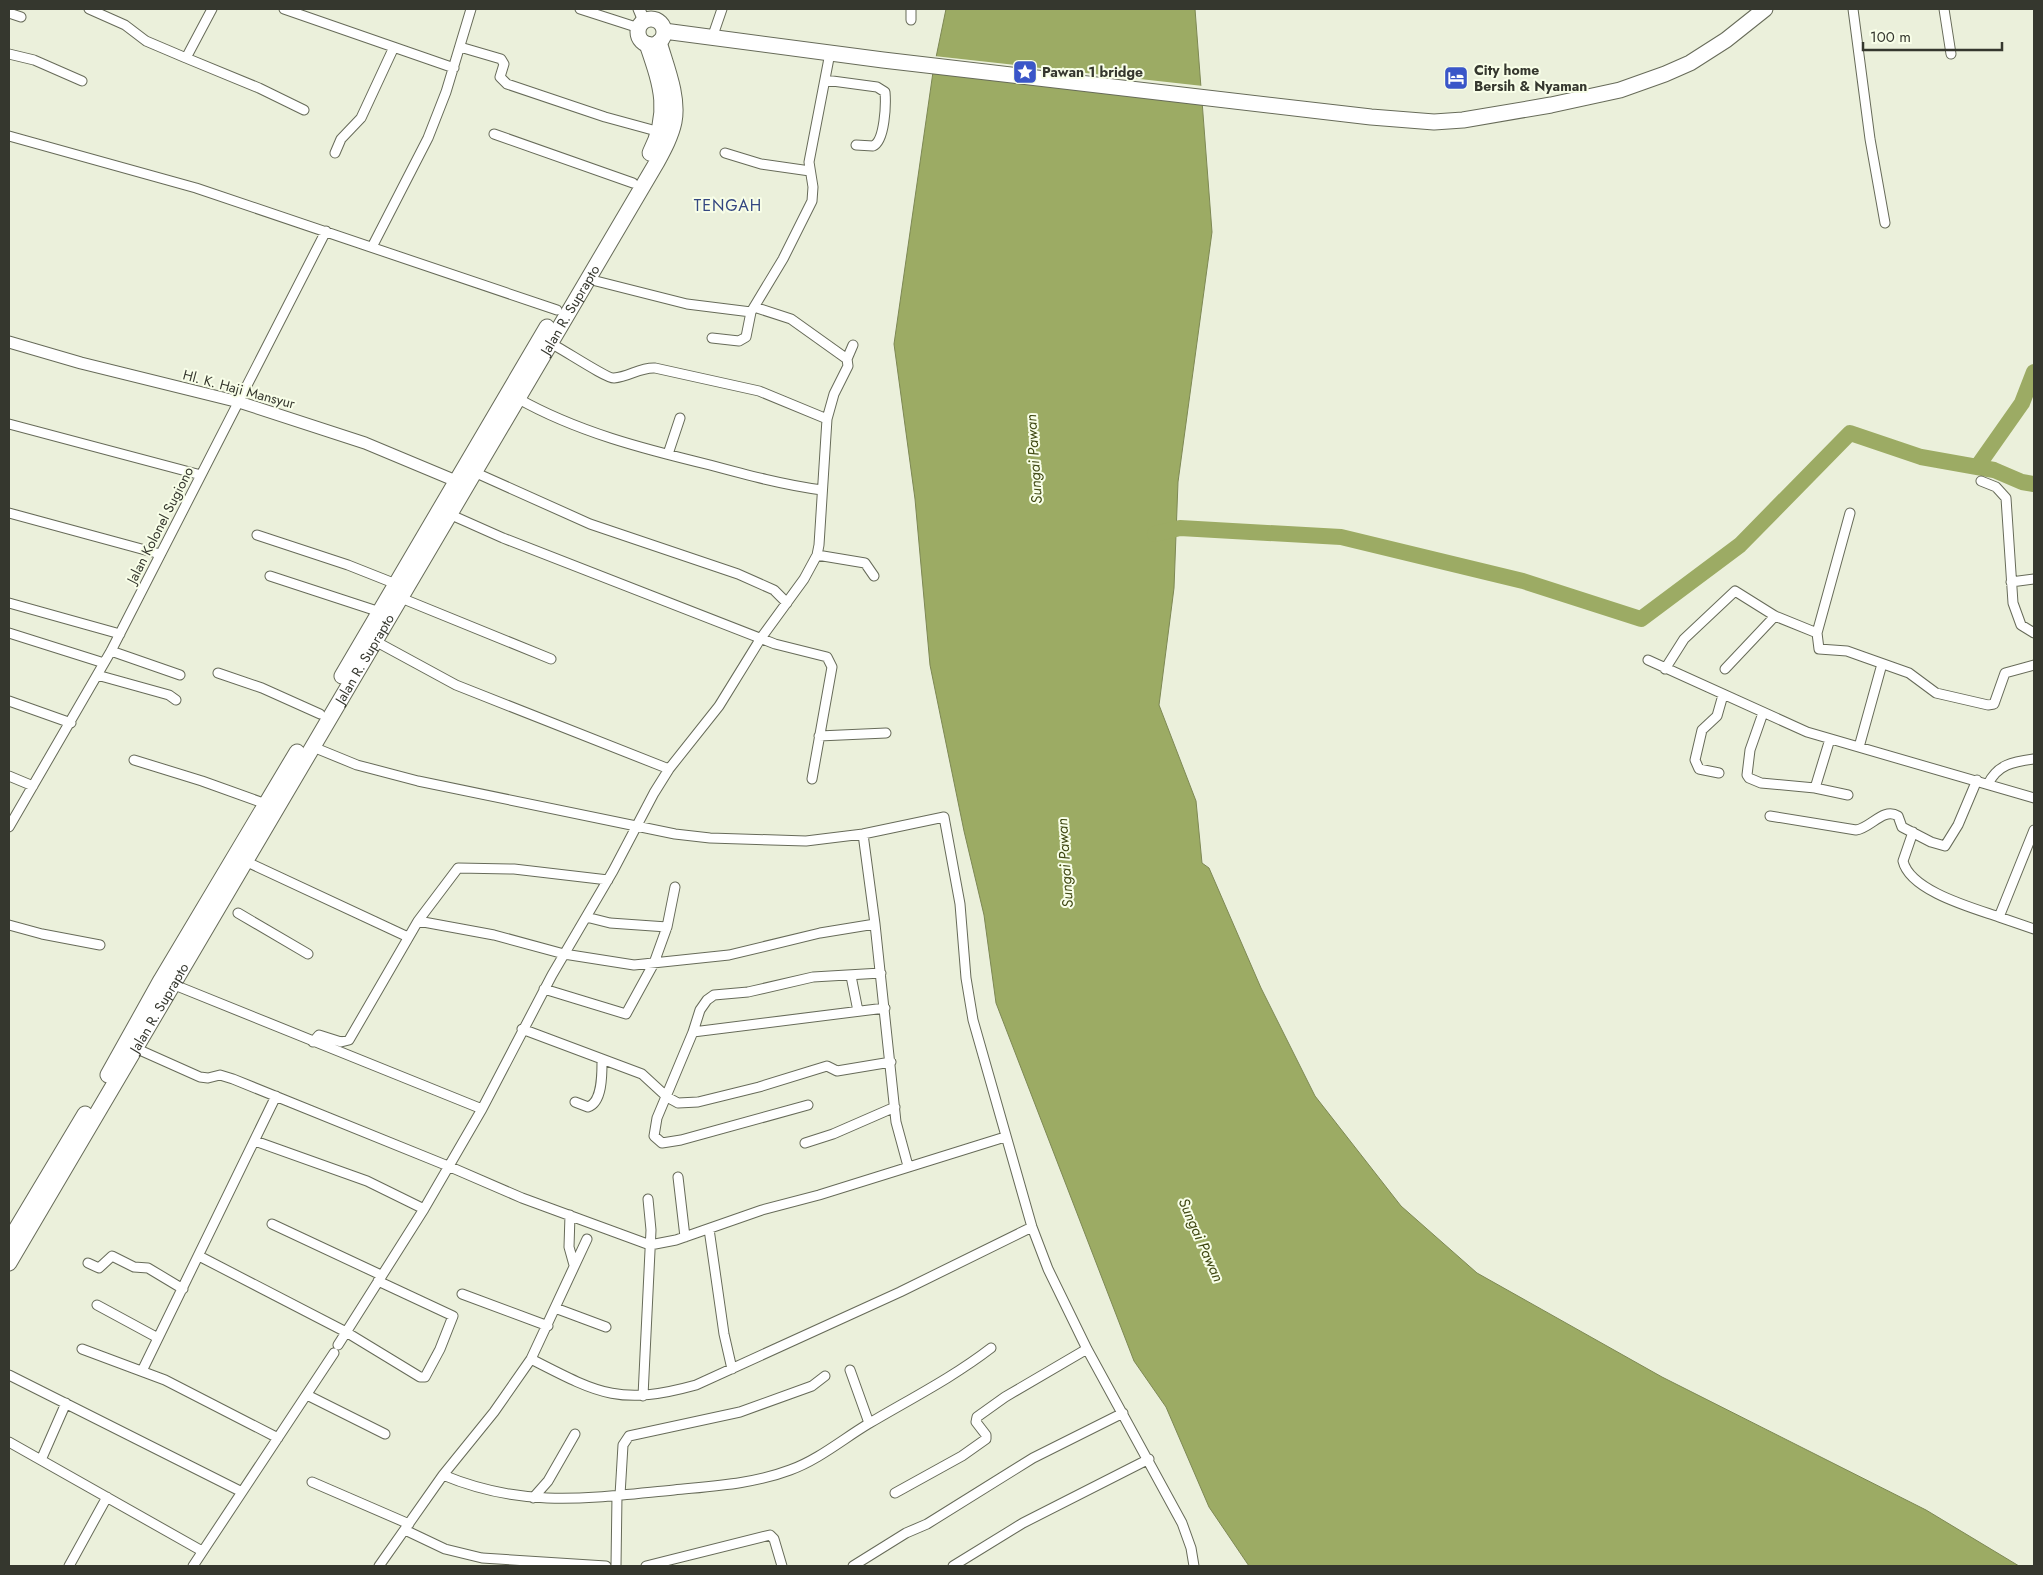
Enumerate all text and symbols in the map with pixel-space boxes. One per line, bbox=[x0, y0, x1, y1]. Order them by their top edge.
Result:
scale bar bbox=[1863, 20, 2002, 52]
text: 100 m bbox=[1870, 26, 1911, 48]
place icon: Pawan 1 bridge bbox=[1012, 59, 1038, 85]
place label: City home Bersih & Nyaman bbox=[1474, 60, 1587, 96]
place label: Pawan 1 bridge bbox=[1042, 62, 1143, 82]
hotel icon: City home Bersih & Nyaman bbox=[1443, 65, 1469, 91]
district label: TENGAH bbox=[694, 194, 762, 217]
street label: Jalan R. Suprapto bbox=[535, 261, 605, 360]
street label: Hl. K. Haji Mansyur bbox=[181, 364, 297, 414]
water label: Sungai Pawan bbox=[1020, 413, 1048, 505]
street label: Jalan Kolonel Sugiono bbox=[121, 463, 198, 589]
street label: Jalan R. Suprapto bbox=[329, 610, 399, 709]
water label: Sungai Pawan bbox=[1051, 817, 1079, 909]
street label: Jalan R. Suprapto bbox=[124, 959, 194, 1058]
water label: Sungai Pawan bbox=[1173, 1195, 1229, 1285]

